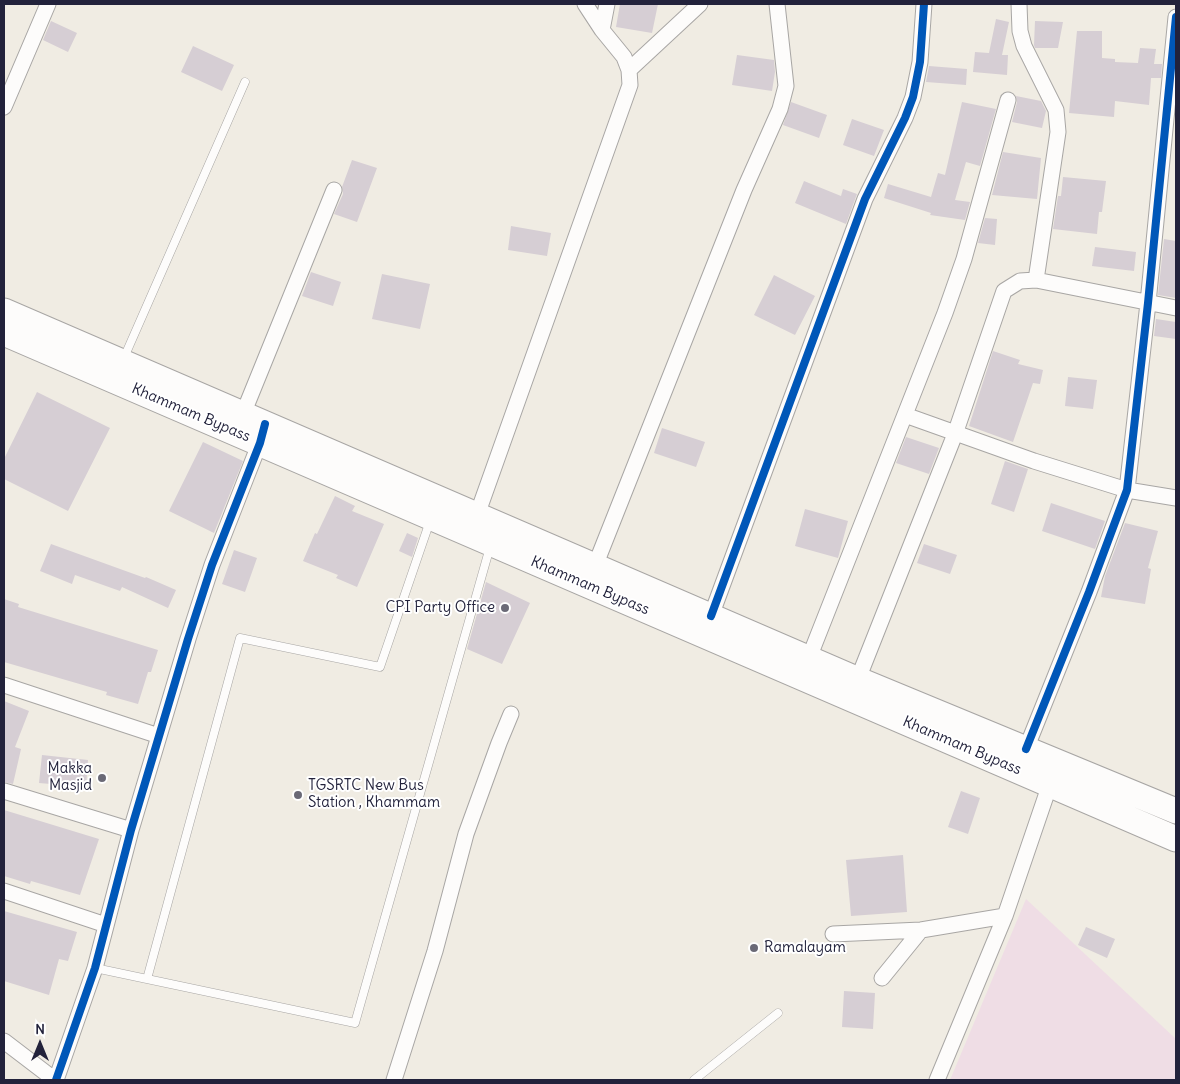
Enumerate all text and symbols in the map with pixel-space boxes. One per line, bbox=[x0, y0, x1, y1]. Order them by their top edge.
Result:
street label: Khammam Bypass bbox=[129, 380, 253, 446]
street label: Khammam Bypass bbox=[528, 553, 652, 619]
place label: CPI Party Office bbox=[385, 599, 495, 617]
marker: CPI Party Office bbox=[499, 602, 511, 614]
street label: Khammam Bypass bbox=[900, 713, 1024, 779]
place label: Makka Masjid bbox=[48, 760, 92, 795]
marker: Makka Masjid bbox=[96, 772, 108, 784]
place label: TGSRTC New Bus Station , Khammam bbox=[308, 777, 440, 812]
marker: TGSRTC New Bus Station , Khammam bbox=[292, 789, 304, 801]
place label: Ramalayam bbox=[764, 939, 846, 957]
marker: Ramalayam bbox=[748, 942, 760, 954]
north arrow bbox=[15, 1019, 65, 1069]
text: N bbox=[35, 1020, 45, 1038]

